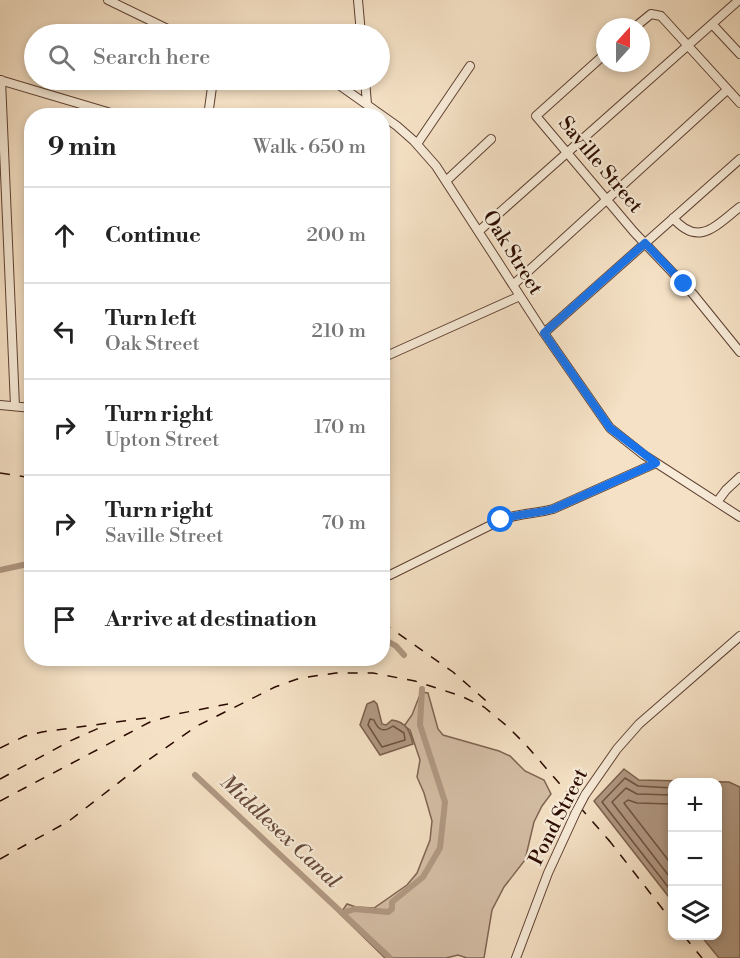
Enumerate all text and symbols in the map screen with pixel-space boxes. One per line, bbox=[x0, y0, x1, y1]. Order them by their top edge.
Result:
north arrow bbox=[596, 18, 650, 72]
search box bbox=[24, 24, 390, 90]
icon: search bbox=[45, 41, 78, 74]
text: Search here bbox=[93, 44, 210, 71]
street label: Saville Street bbox=[552, 112, 648, 218]
text: 9 min bbox=[48, 131, 116, 163]
text: Walk · 650 m bbox=[253, 135, 366, 160]
street label: Oak Street bbox=[476, 206, 548, 300]
icon: ahead bbox=[48, 219, 81, 252]
text: Continue bbox=[105, 222, 201, 249]
text: 200 m bbox=[306, 223, 366, 248]
route end bbox=[670, 270, 696, 296]
text: Turn left bbox=[105, 305, 196, 332]
icon: left bbox=[48, 315, 81, 348]
text: 210 m bbox=[311, 319, 366, 344]
text: Oak Street bbox=[105, 332, 200, 357]
text: Turn right bbox=[105, 401, 213, 428]
icon: right bbox=[48, 411, 81, 444]
text: 170 m bbox=[314, 415, 366, 440]
text: Upton Street bbox=[105, 428, 219, 453]
text: Turn right bbox=[105, 497, 213, 524]
route start bbox=[487, 506, 513, 532]
icon: right bbox=[48, 507, 81, 540]
text: 70 m bbox=[322, 511, 366, 536]
text: Saville Street bbox=[105, 524, 223, 549]
icon: arrive bbox=[48, 603, 81, 636]
text: Arrive at destination bbox=[105, 606, 317, 633]
street label: Pond Street bbox=[524, 764, 594, 870]
water label: Middlesex Canal bbox=[214, 770, 346, 894]
map controls bbox=[668, 778, 722, 940]
button: + bbox=[668, 778, 722, 832]
button: − bbox=[668, 832, 722, 886]
button: layers bbox=[668, 886, 722, 940]

